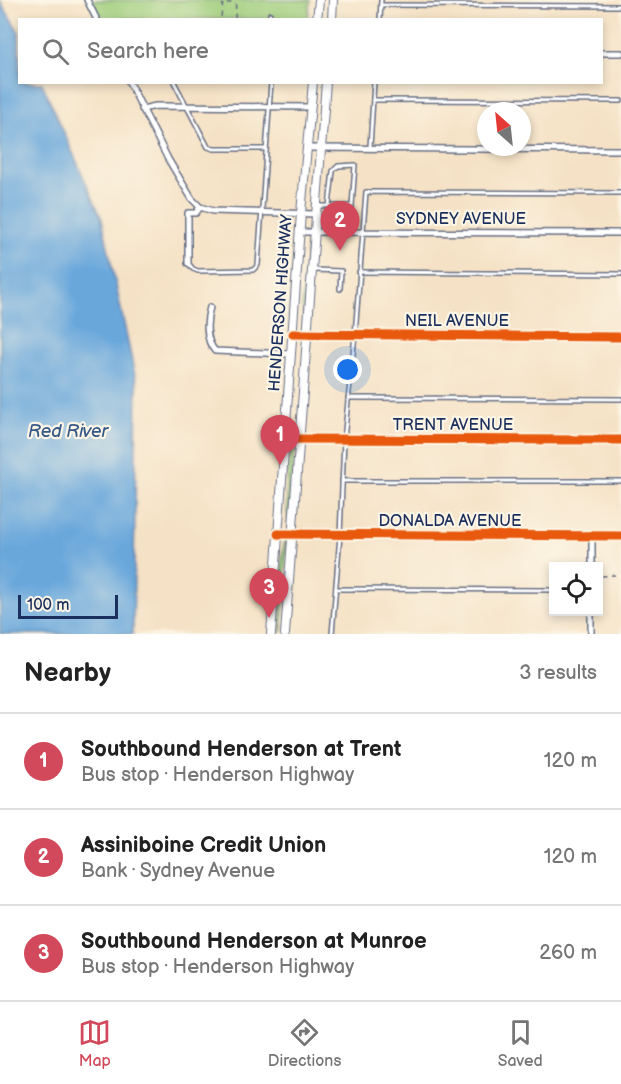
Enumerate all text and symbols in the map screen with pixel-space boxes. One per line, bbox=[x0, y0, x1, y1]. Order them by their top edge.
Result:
search box bbox=[18, 18, 603, 84]
icon: search bbox=[39, 35, 72, 68]
text: Search here bbox=[87, 38, 209, 65]
north arrow bbox=[477, 102, 531, 156]
pin: 2 bbox=[320, 202, 360, 251]
street label: SYDNEY AVENUE bbox=[396, 210, 526, 229]
street label: HENDERSON HIGHWAY bbox=[265, 213, 297, 392]
street label: NEIL AVENUE bbox=[405, 312, 509, 331]
your location bbox=[333, 355, 362, 384]
pin: 1 bbox=[260, 416, 300, 465]
street label: TRENT AVENUE bbox=[393, 416, 513, 435]
water label: Red River bbox=[28, 421, 109, 442]
street label: DONALDA AVENUE bbox=[378, 512, 522, 531]
map controls bbox=[549, 562, 603, 616]
button: locate bbox=[549, 562, 603, 616]
pin: 3 bbox=[250, 568, 288, 618]
scale bar bbox=[18, 592, 118, 620]
text: 100 m bbox=[27, 596, 70, 615]
text: Nearby bbox=[24, 658, 111, 689]
text: 3 results bbox=[519, 661, 597, 685]
text: Southbound Henderson at Trent bbox=[81, 736, 401, 763]
text: 1 bbox=[39, 749, 48, 773]
text: 120 m bbox=[544, 749, 597, 773]
text: Bus stop · Henderson Highway bbox=[81, 763, 354, 787]
text: Assiniboine Credit Union bbox=[81, 832, 326, 859]
text: 2 bbox=[38, 845, 49, 869]
text: 120 m bbox=[544, 845, 597, 869]
text: Bank · Sydney Avenue bbox=[81, 859, 275, 883]
text: Southbound Henderson at Munroe bbox=[81, 928, 427, 955]
text: 3 bbox=[38, 941, 49, 965]
text: 260 m bbox=[539, 941, 597, 965]
text: Bus stop · Henderson Highway bbox=[81, 955, 354, 979]
tab: Map bbox=[78, 1016, 111, 1071]
tab: Directions bbox=[268, 1016, 341, 1071]
tab: Saved bbox=[498, 1016, 543, 1071]

